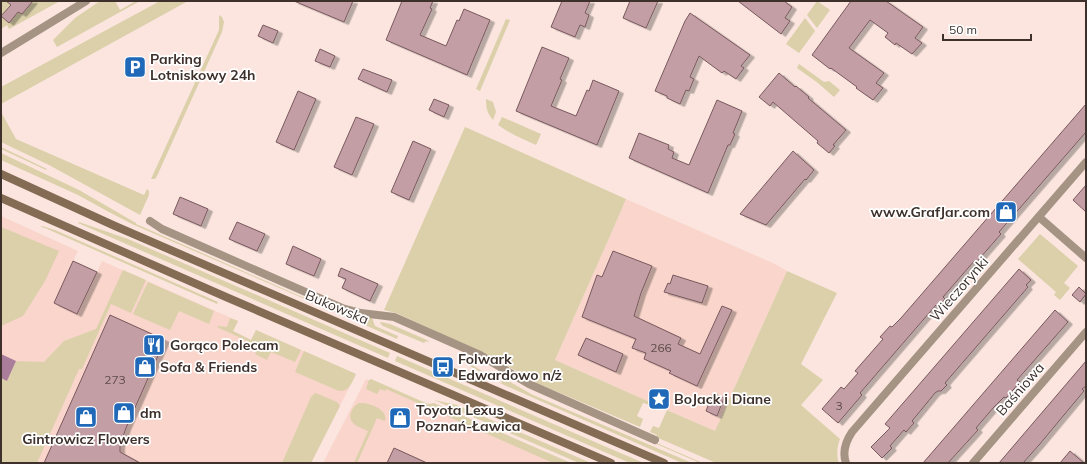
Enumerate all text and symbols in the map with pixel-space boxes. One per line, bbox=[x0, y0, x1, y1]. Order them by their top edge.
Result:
scale bar bbox=[943, 16, 1031, 42]
text: 50 m bbox=[949, 22, 977, 37]
place label: Parking Lotniskowy 24h bbox=[150, 50, 256, 84]
parking icon: Parking Lotniskowy 24h bbox=[122, 54, 148, 80]
shop icon: www.GrafJar.com bbox=[993, 199, 1019, 225]
place label: www.GrafJar.com bbox=[870, 203, 990, 221]
street label: Wieczorynki bbox=[926, 253, 992, 325]
street label: Bukowska bbox=[303, 286, 371, 328]
restaurant icon: Gorąco Polecam bbox=[141, 332, 167, 358]
place label: Gorąco Polecam bbox=[170, 336, 279, 354]
house number: 266 bbox=[650, 340, 672, 355]
place label: Folwark Edwardowo n/ż bbox=[458, 350, 562, 384]
shop icon: Sofa & Friends bbox=[132, 354, 158, 380]
bus stop icon: Folwark Edwardowo n/ż bbox=[430, 354, 456, 380]
place label: Sofa & Friends bbox=[160, 358, 257, 376]
street label: Baśniowa bbox=[992, 359, 1048, 419]
house number: 273 bbox=[104, 372, 126, 387]
place icon: BoJack i Diane bbox=[646, 386, 672, 412]
place label: BoJack i Diane bbox=[674, 390, 771, 408]
house number: 3 bbox=[835, 398, 843, 413]
shop icon: dm bbox=[111, 400, 137, 426]
place label: Toyota Lexus Poznań-Ławica bbox=[416, 401, 520, 435]
shop icon: Gintrowicz Flowers bbox=[73, 404, 99, 430]
place label: dm bbox=[140, 404, 161, 422]
shop icon: Toyota Lexus Poznań-Ławica bbox=[387, 405, 413, 431]
place label: Gintrowicz Flowers bbox=[22, 430, 150, 448]

